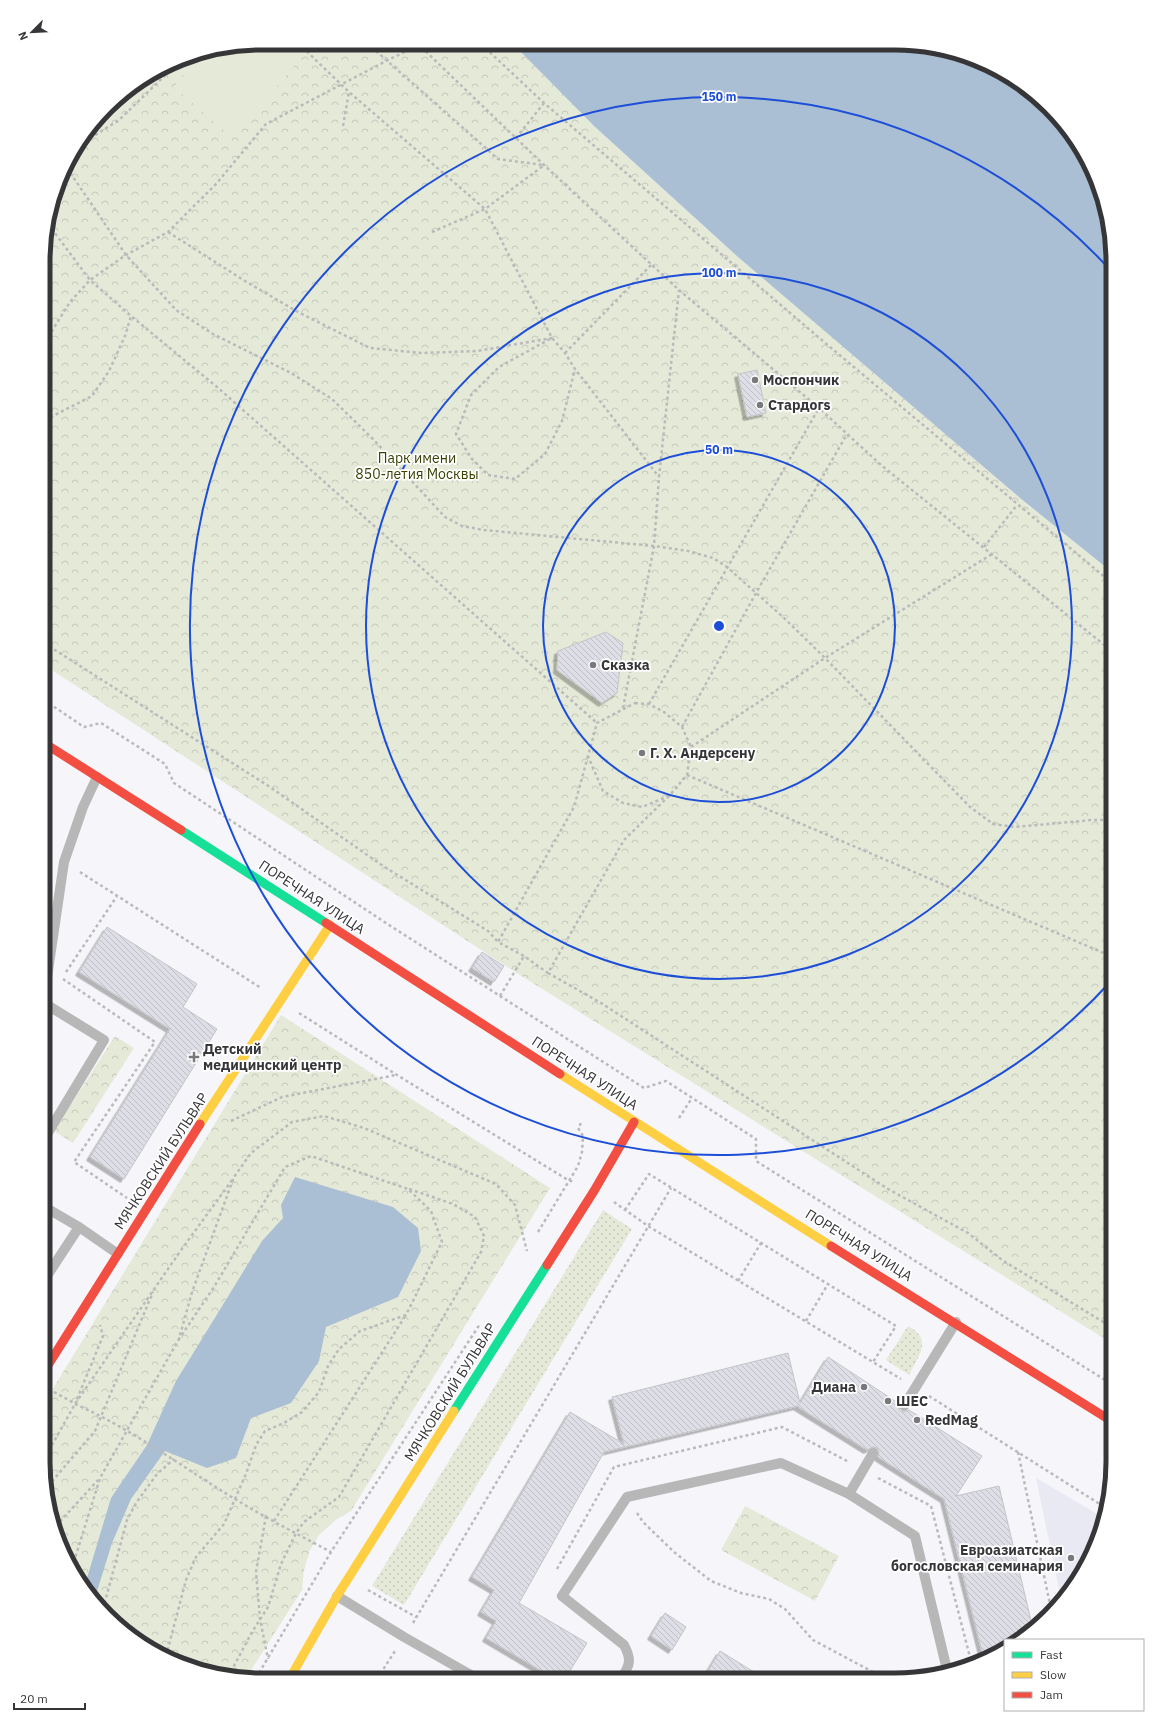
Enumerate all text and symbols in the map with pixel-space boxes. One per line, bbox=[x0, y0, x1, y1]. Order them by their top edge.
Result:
north arrow bbox=[12, 12, 52, 52]
text: N bbox=[15, 30, 31, 43]
text: 150 m bbox=[701, 89, 737, 104]
text: 100 m bbox=[701, 265, 737, 280]
place label: Моспончик bbox=[763, 371, 839, 389]
marker: Моспончик bbox=[750, 375, 760, 385]
place label: Стардогs bbox=[768, 396, 831, 414]
marker: Стардогs bbox=[755, 400, 765, 410]
text: 50 m bbox=[705, 442, 733, 457]
park label: Парк имени 850-летия Москвы bbox=[355, 449, 479, 483]
centre of rings bbox=[712, 619, 726, 633]
place label: Сказка bbox=[601, 656, 650, 674]
marker: Сказка bbox=[588, 660, 598, 670]
place label: Г. Х. Андерсену bbox=[650, 744, 756, 762]
marker: Г. Х. Андерсену bbox=[637, 748, 647, 758]
street label: ПОРЕЧНАЯ УЛИЦА bbox=[256, 856, 368, 938]
street label: ПОРЕЧНАЯ УЛИЦА bbox=[529, 1032, 641, 1114]
place label: Детский медицинский центр bbox=[203, 1040, 341, 1074]
marker: Детский медицинский центр bbox=[188, 1051, 200, 1063]
street label: МЯЧКОВСКИЙ БУЛЬВАР bbox=[109, 1089, 212, 1233]
street label: ПОРЕЧНАЯ УЛИЦА bbox=[802, 1205, 916, 1285]
street label: МЯЧКОВСКИЙ БУЛЬВАР bbox=[399, 1319, 500, 1464]
place label: Диана bbox=[812, 1378, 856, 1396]
marker: Диана bbox=[859, 1382, 869, 1392]
place label: ШЕС bbox=[896, 1392, 928, 1410]
marker: ШЕС bbox=[883, 1396, 893, 1406]
place label: RedMag bbox=[925, 1411, 978, 1429]
marker: RedMag bbox=[912, 1415, 922, 1425]
place label: Евроазиатская богословская семинария bbox=[891, 1541, 1063, 1575]
marker: Евроазиатская богословская семинария bbox=[1066, 1553, 1076, 1563]
legend bbox=[1004, 1639, 1144, 1711]
text: Fast bbox=[1040, 1647, 1063, 1662]
text: Slow bbox=[1040, 1667, 1066, 1682]
scale bar bbox=[14, 1685, 85, 1711]
text: Jam bbox=[1040, 1687, 1063, 1702]
text: 20 m bbox=[20, 1691, 48, 1706]

